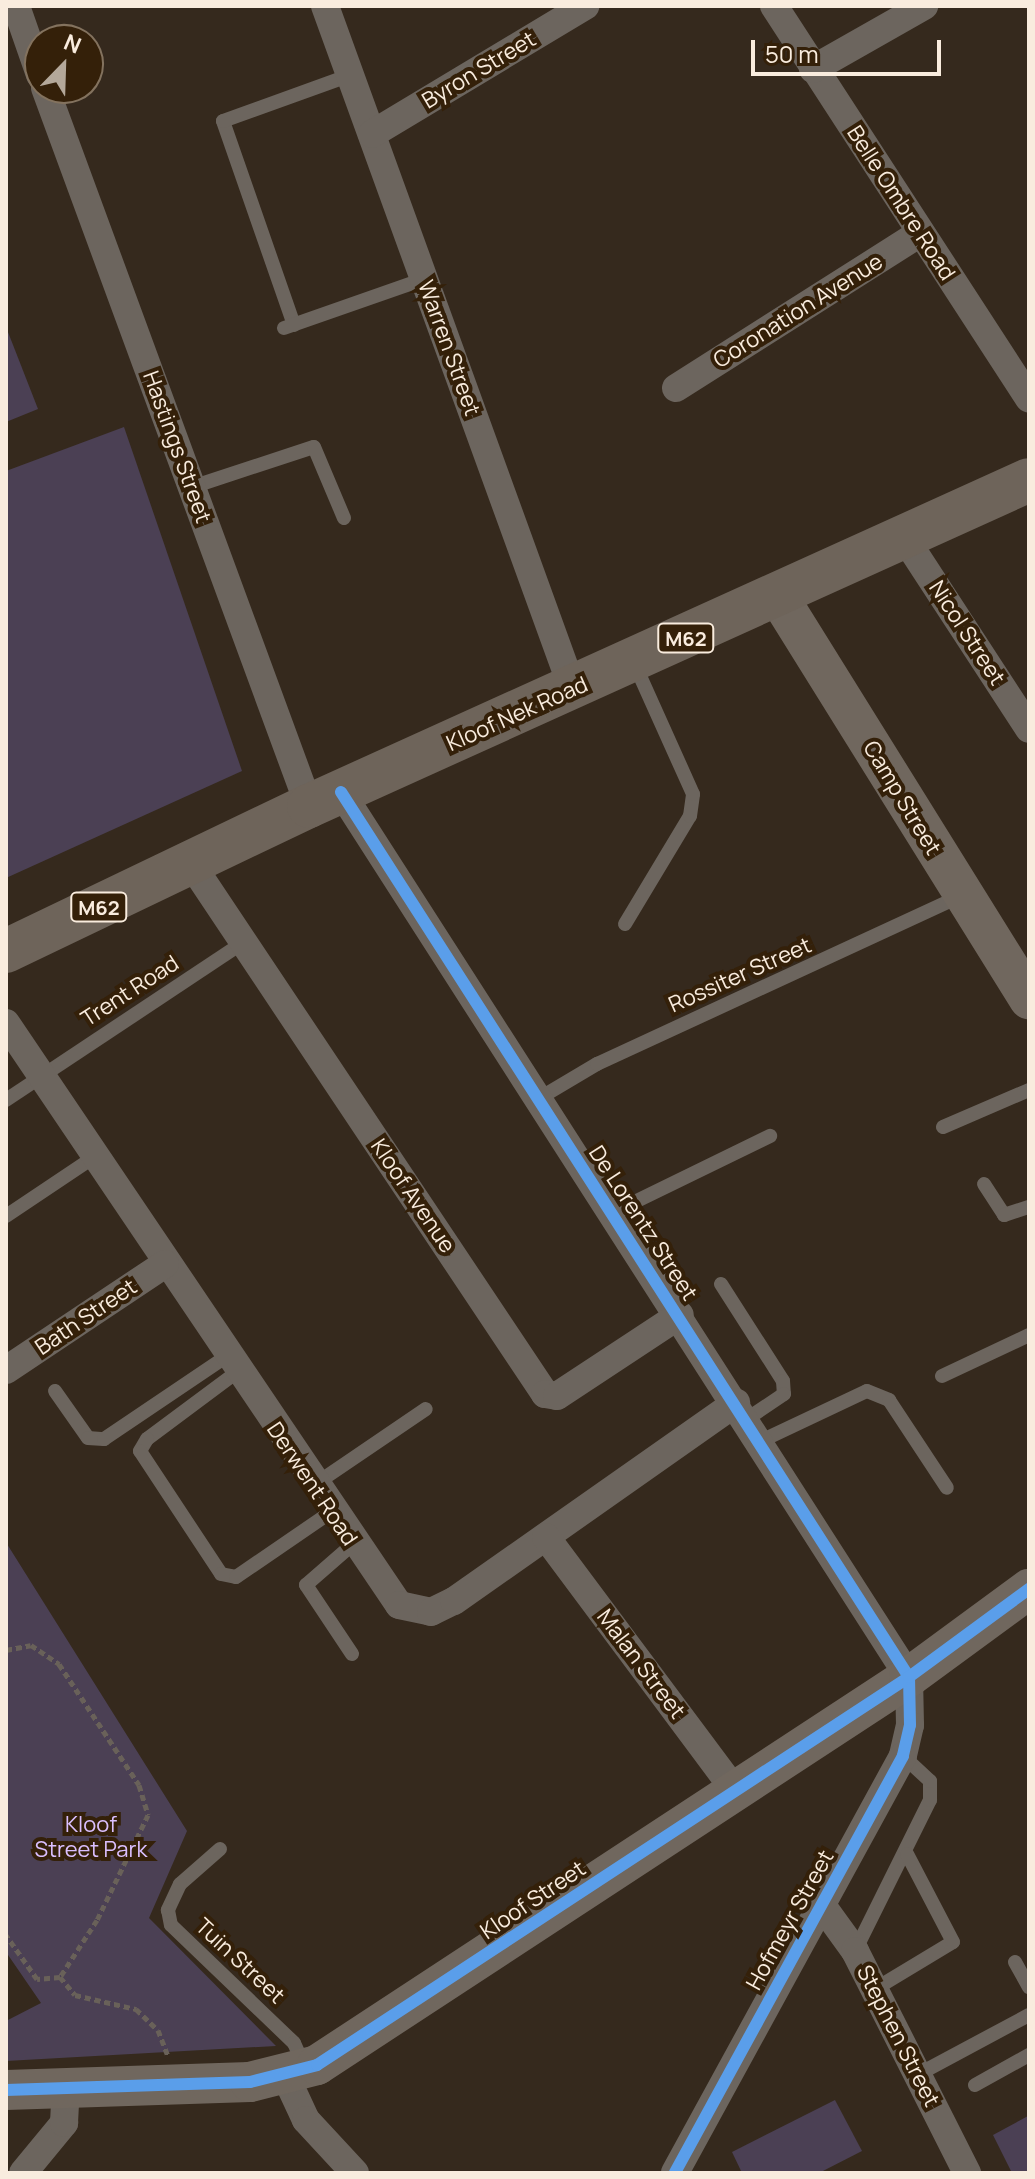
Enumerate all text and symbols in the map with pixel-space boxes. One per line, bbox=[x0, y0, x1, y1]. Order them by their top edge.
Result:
north arrow bbox=[24, 24, 104, 104]
scale bar bbox=[755, 24, 945, 74]
street label: Byron Street bbox=[417, 26, 541, 114]
text: N bbox=[59, 27, 86, 61]
text: 50 m bbox=[765, 37, 819, 70]
street label: Belle Ombre Road bbox=[841, 121, 961, 285]
street label: Coronation Avenue bbox=[709, 248, 887, 374]
street label: Warren Street bbox=[412, 277, 486, 419]
street label: Hastings Street bbox=[137, 368, 217, 526]
street label: Nicol Street bbox=[923, 576, 1011, 690]
road number: M62 bbox=[656, 622, 716, 654]
street label: Kloof Nek Road bbox=[442, 671, 592, 757]
street label: Camp Street bbox=[858, 736, 946, 860]
road number: M62 bbox=[69, 891, 129, 923]
street label: Rossiter Street bbox=[665, 932, 815, 1018]
street label: Trent Road bbox=[76, 950, 184, 1032]
street label: Kloof Avenue bbox=[365, 1134, 461, 1258]
street label: De Lorentz Street bbox=[583, 1141, 703, 1305]
street label: Bath Street bbox=[30, 1273, 142, 1361]
street label: Derwent Road bbox=[261, 1417, 363, 1551]
street label: Malan Street bbox=[591, 1604, 691, 1724]
park label: Kloof Street Park bbox=[35, 1811, 147, 1862]
street label: Hofmeyr Street bbox=[741, 1846, 839, 1994]
street label: Kloof Street bbox=[475, 1855, 591, 1945]
street label: Tuin Street bbox=[190, 1913, 290, 2009]
street label: Stephen Street bbox=[851, 1961, 945, 2111]

